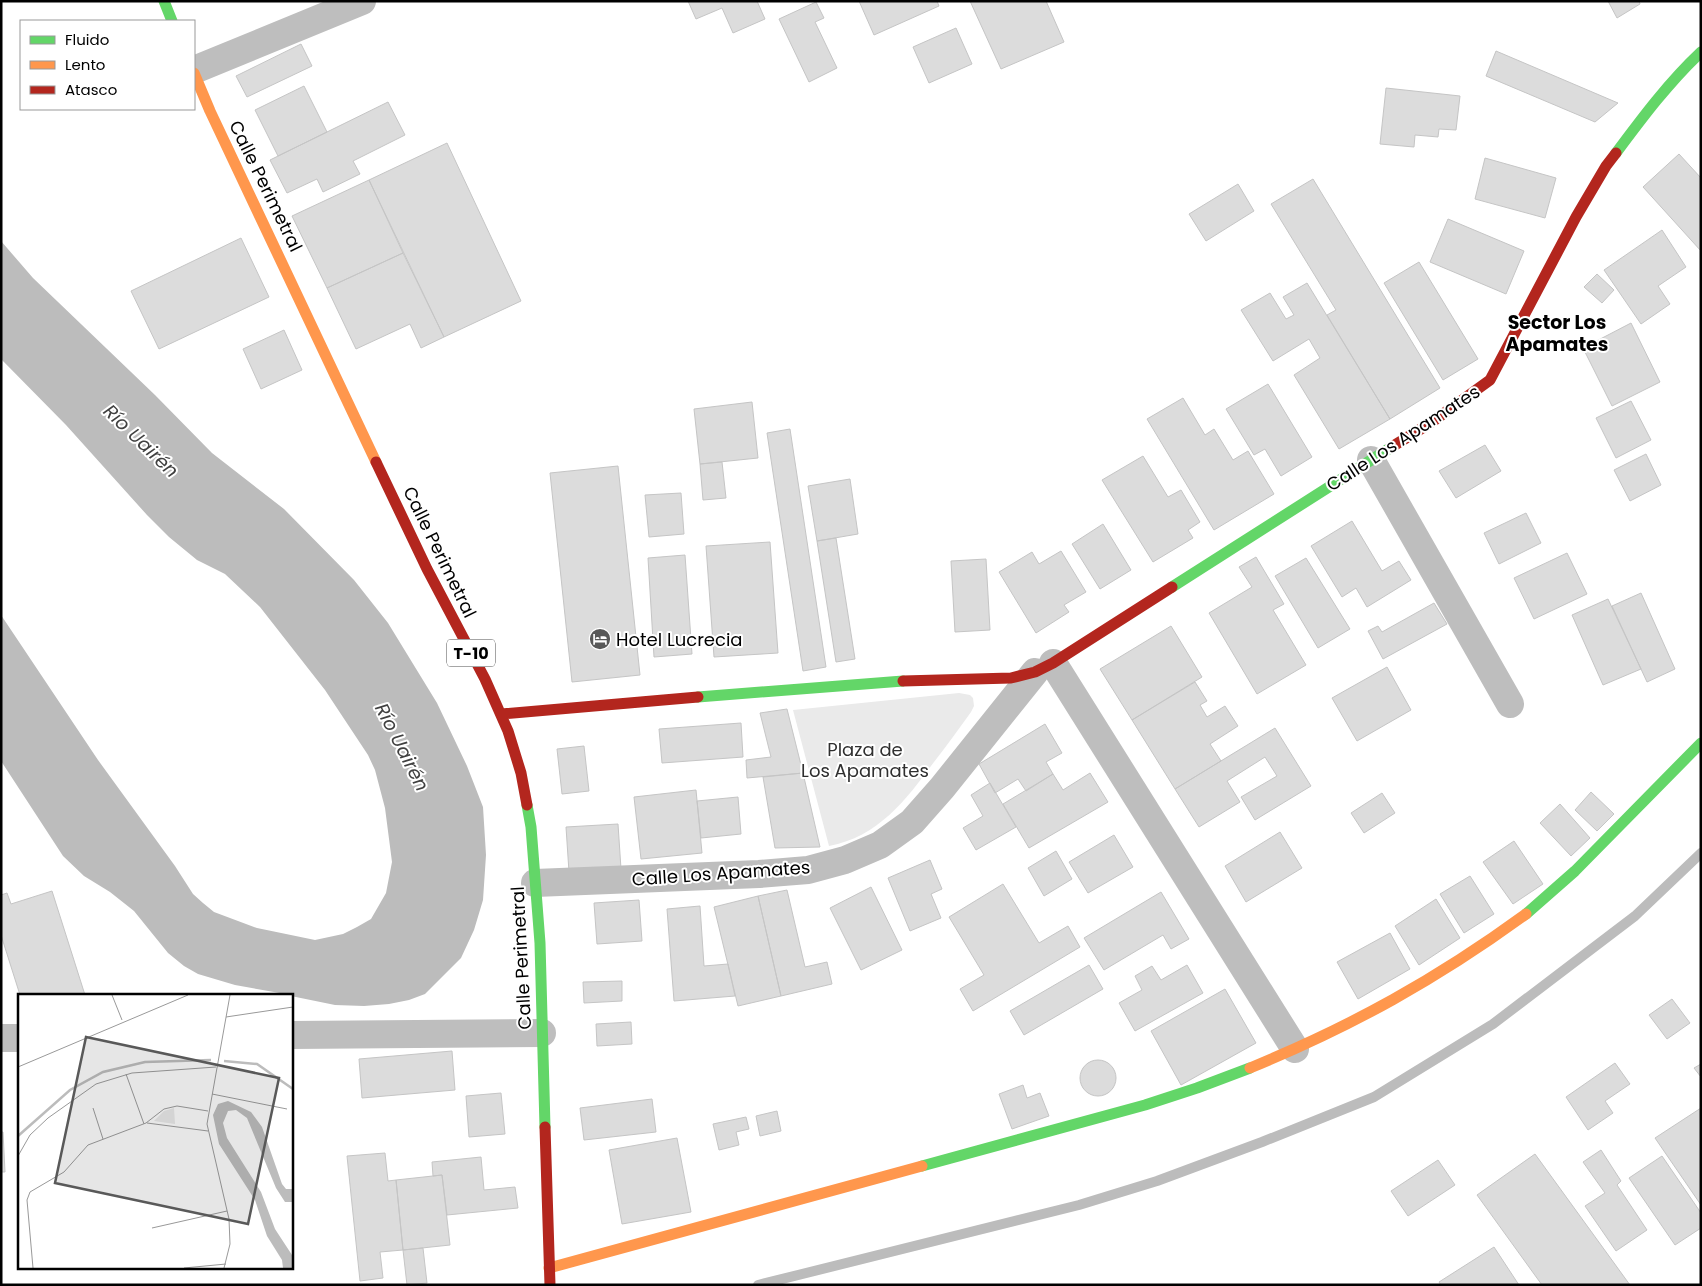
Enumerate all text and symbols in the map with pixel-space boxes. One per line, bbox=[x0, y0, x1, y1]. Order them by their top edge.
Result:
legend bbox=[20, 20, 195, 110]
text: Fluido bbox=[65, 29, 109, 50]
text: Lento bbox=[65, 54, 105, 75]
text: Atasco bbox=[65, 79, 117, 100]
street label: Calle Perimetral bbox=[223, 116, 309, 256]
district label: Sector Los Apamates bbox=[1506, 309, 1608, 358]
street label: Calle Los Apamates bbox=[1321, 379, 1485, 497]
water label: Río Uairén bbox=[97, 398, 185, 484]
street label: Calle Perimetral bbox=[397, 482, 483, 622]
hotel icon: Hotel Lucrecia bbox=[588, 627, 612, 651]
place label: Hotel Lucrecia bbox=[616, 627, 743, 652]
road number: T-10 bbox=[447, 640, 495, 666]
water label: Río Uairén bbox=[368, 698, 436, 796]
park label: Plaza de Los Apamates bbox=[801, 737, 929, 783]
street label: Calle Los Apamates bbox=[631, 854, 811, 892]
street label: Calle Perimetral bbox=[505, 886, 537, 1030]
inset map bbox=[18, 994, 292, 1268]

